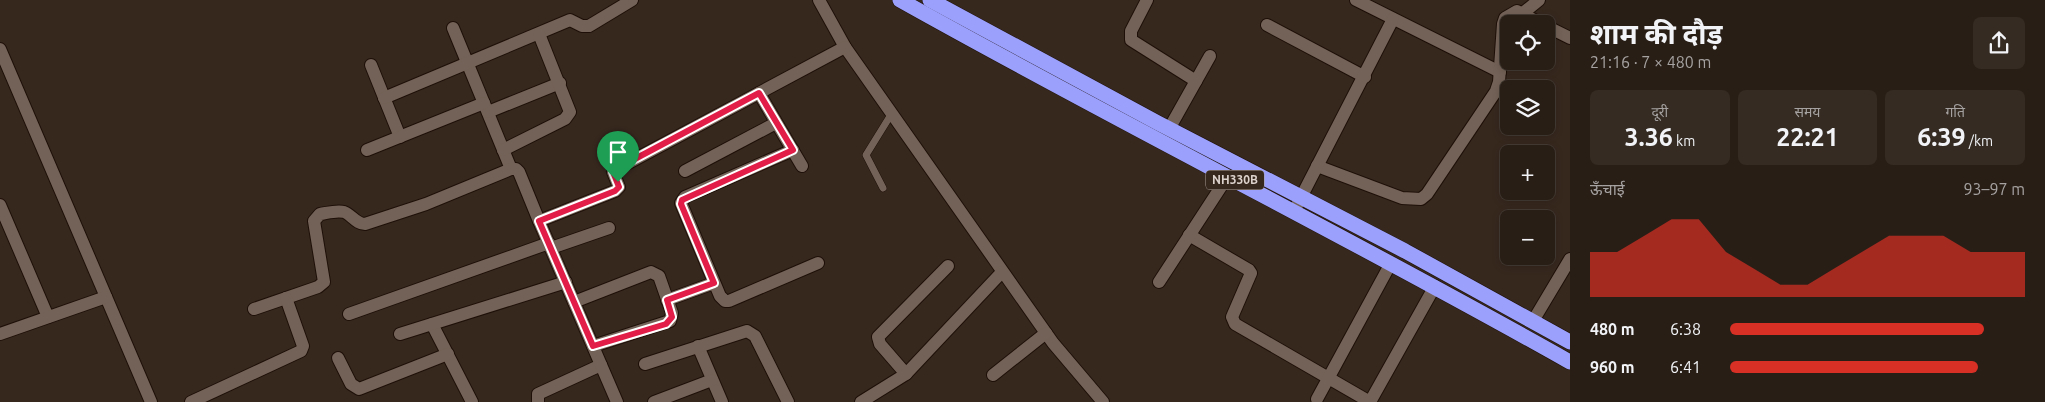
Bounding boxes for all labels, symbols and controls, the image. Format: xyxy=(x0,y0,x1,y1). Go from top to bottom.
map controls xyxy=(1500,15,1555,265)
button: locate xyxy=(1500,15,1555,70)
button: share xyxy=(1973,17,2025,69)
text: शाम की दौड़ xyxy=(1590,18,1722,49)
text: 21:16 · 7 × 480 m xyxy=(1590,53,1711,71)
button: layers xyxy=(1500,80,1555,135)
text: दूरी xyxy=(1651,104,1668,120)
text: समय xyxy=(1795,104,1820,120)
text: गति xyxy=(1945,104,1965,120)
text: 3.36 xyxy=(1624,123,1673,151)
text: 22:21 xyxy=(1776,123,1839,151)
text: 6:39 xyxy=(1917,123,1966,151)
pin xyxy=(597,131,639,182)
text: km xyxy=(1673,133,1695,149)
text: /km xyxy=(1966,133,1993,149)
icon: arrive xyxy=(604,138,632,166)
button: + xyxy=(1500,145,1555,200)
road number: NH330B xyxy=(1206,170,1264,190)
text: ऊँचाई xyxy=(1590,180,1625,198)
text: 93–97 m xyxy=(1963,180,2025,198)
button: − xyxy=(1500,210,1555,265)
text: 480 m xyxy=(1590,320,1635,338)
text: 6:38 xyxy=(1670,320,1701,338)
text: 960 m xyxy=(1590,358,1635,376)
text: 6:41 xyxy=(1670,358,1701,376)

